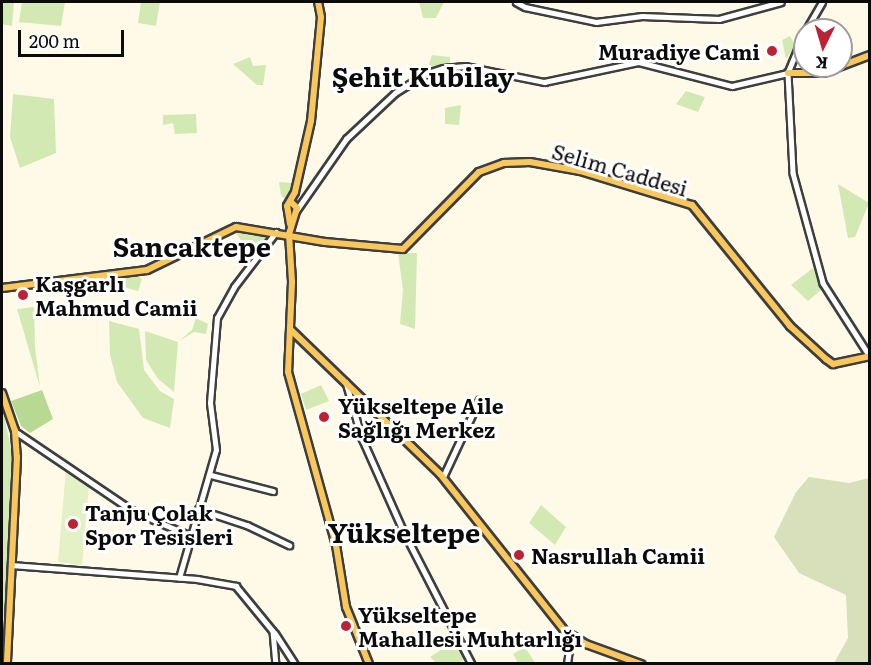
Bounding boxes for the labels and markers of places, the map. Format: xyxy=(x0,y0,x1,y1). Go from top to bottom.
place label: Muradiye Cami xyxy=(598,38,760,64)
marker: Muradiye Cami xyxy=(765,44,779,58)
place label: Kaşgarlı Mahmud Camii xyxy=(35,270,198,320)
marker: Kaşgarlı Mahmud Camii xyxy=(16,288,30,302)
place label: Yükseltepe Aile Sağlığı Merkez xyxy=(338,392,504,442)
marker: Yükseltepe Aile Sağlığı Merkez xyxy=(315,408,333,426)
place label: Tanju Çolak Spor Tesisleri xyxy=(85,499,233,549)
marker: Tanju Çolak Spor Tesisleri xyxy=(66,517,80,531)
place label: Nasrullah Camii xyxy=(531,542,705,568)
marker: Nasrullah Camii xyxy=(512,548,526,562)
place label: Yükseltepe Mahallesi Muhtarlığı xyxy=(358,601,582,651)
marker: Yükseltepe Mahallesi Muhtarlığı xyxy=(339,619,353,633)

